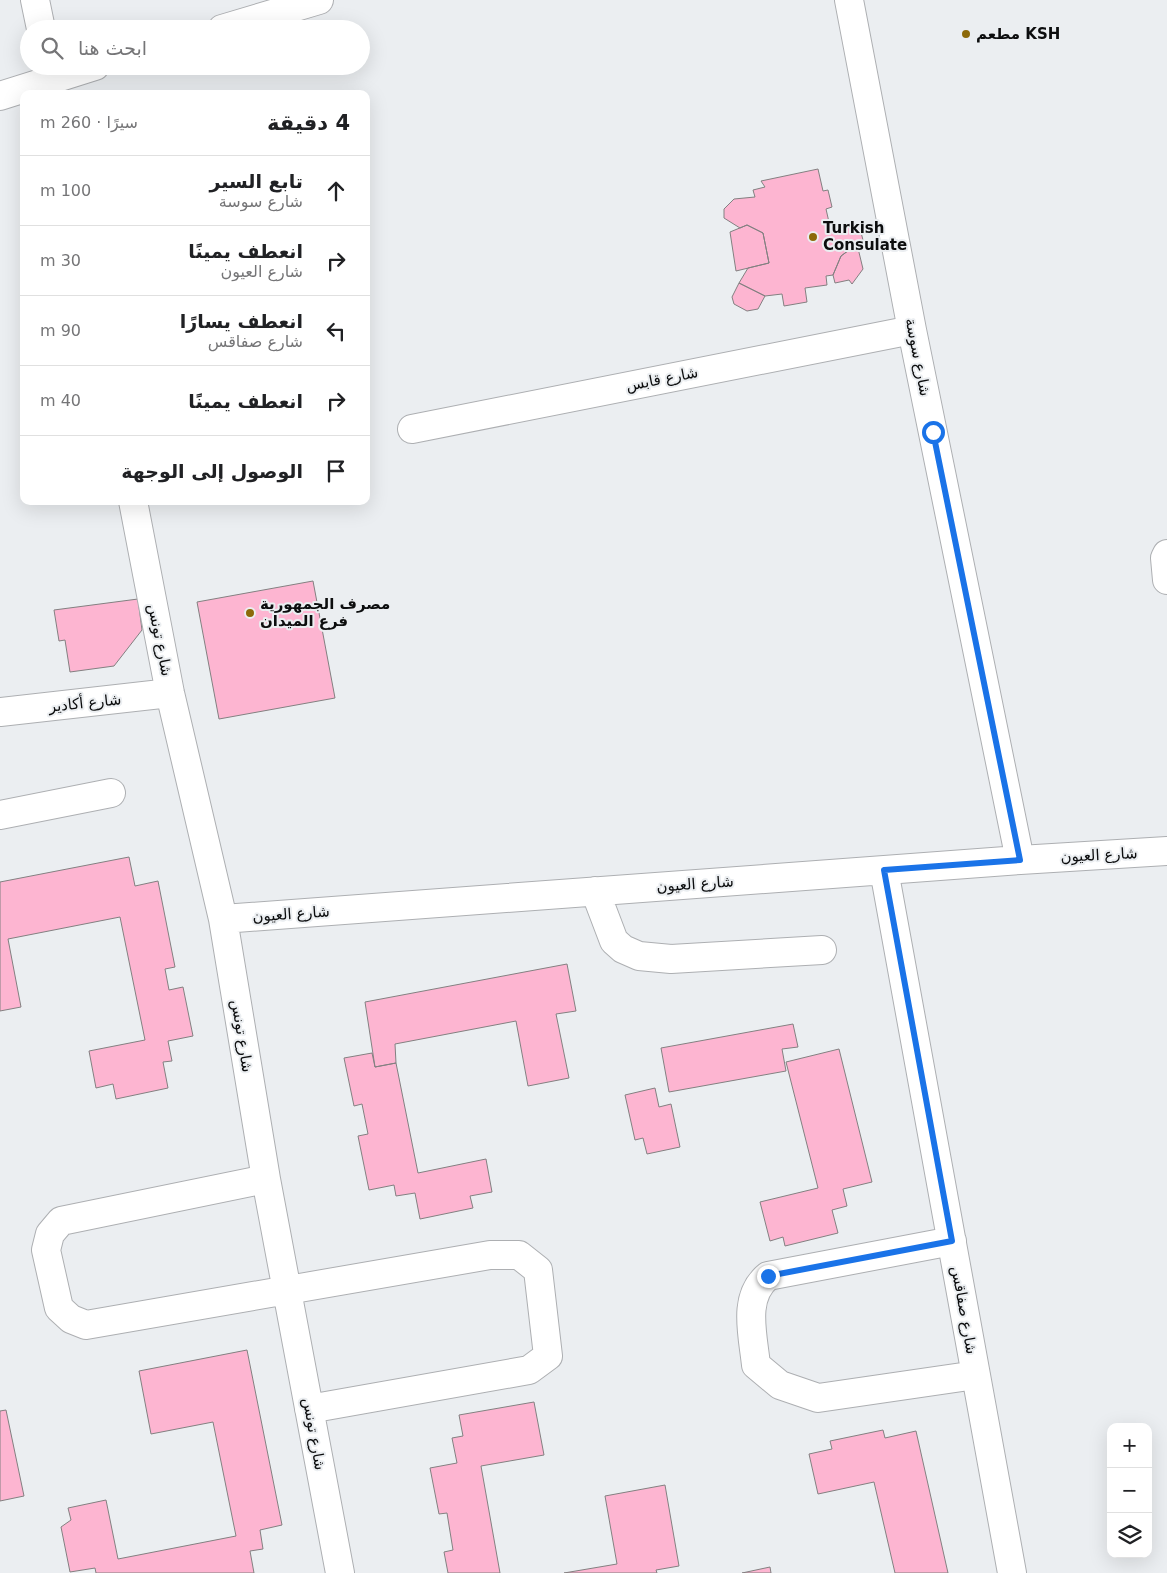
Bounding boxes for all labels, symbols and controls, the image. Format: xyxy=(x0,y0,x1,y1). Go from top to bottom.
search box xyxy=(20,20,370,75)
place label: مطعم KSH xyxy=(976,25,1060,43)
marker: مطعم KSH xyxy=(960,28,972,40)
icon: search xyxy=(38,34,66,62)
text: ابحث هنا xyxy=(78,37,147,59)
text: 4 دقيقة xyxy=(267,111,350,135)
text: سيرًا · 260 m xyxy=(40,113,138,132)
text: تابع السير xyxy=(209,170,303,192)
icon: ahead xyxy=(322,177,350,205)
text: 100 m xyxy=(40,181,91,200)
text: شارع سوسة xyxy=(219,192,303,211)
place label: Turkish Consulate xyxy=(823,219,907,254)
marker: Turkish Consulate xyxy=(807,231,819,243)
text: انعطف يمينًا xyxy=(188,240,303,262)
icon: right xyxy=(322,247,350,275)
text: 30 m xyxy=(40,251,81,270)
text: شارع العيون xyxy=(220,262,303,281)
text: انعطف يسارًا xyxy=(180,310,303,332)
street label: شارع سوسة xyxy=(902,316,934,398)
icon: left xyxy=(322,317,350,345)
text: 90 m xyxy=(40,321,81,340)
text: شارع صفاقس xyxy=(208,332,303,351)
street label: شارع قابس xyxy=(624,363,700,395)
icon: right xyxy=(322,387,350,415)
text: انعطف يمينًا xyxy=(188,390,303,412)
text: 40 m xyxy=(40,391,81,410)
route start xyxy=(922,421,945,444)
icon: arrive xyxy=(322,457,350,485)
text: الوصول إلى الوجهة xyxy=(121,460,303,482)
place label: مصرف الجمهورية فرع الميدان xyxy=(260,595,390,630)
street label: شارع تونس xyxy=(144,602,176,678)
marker: مصرف الجمهورية فرع الميدان xyxy=(244,607,256,619)
street label: شارع أكادير xyxy=(47,689,122,716)
street label: شارع العيون xyxy=(1060,844,1138,866)
street label: شارع العيون xyxy=(656,872,734,896)
street label: شارع العيون xyxy=(252,902,330,926)
street label: شارع تونس xyxy=(227,998,257,1074)
street label: شارع صفاقس xyxy=(947,1264,981,1356)
route end xyxy=(757,1265,780,1288)
street label: شارع تونس xyxy=(299,1396,329,1472)
map controls xyxy=(1107,1423,1152,1558)
button: + xyxy=(1107,1423,1152,1468)
button: − xyxy=(1107,1468,1152,1513)
button: layers xyxy=(1107,1513,1152,1558)

